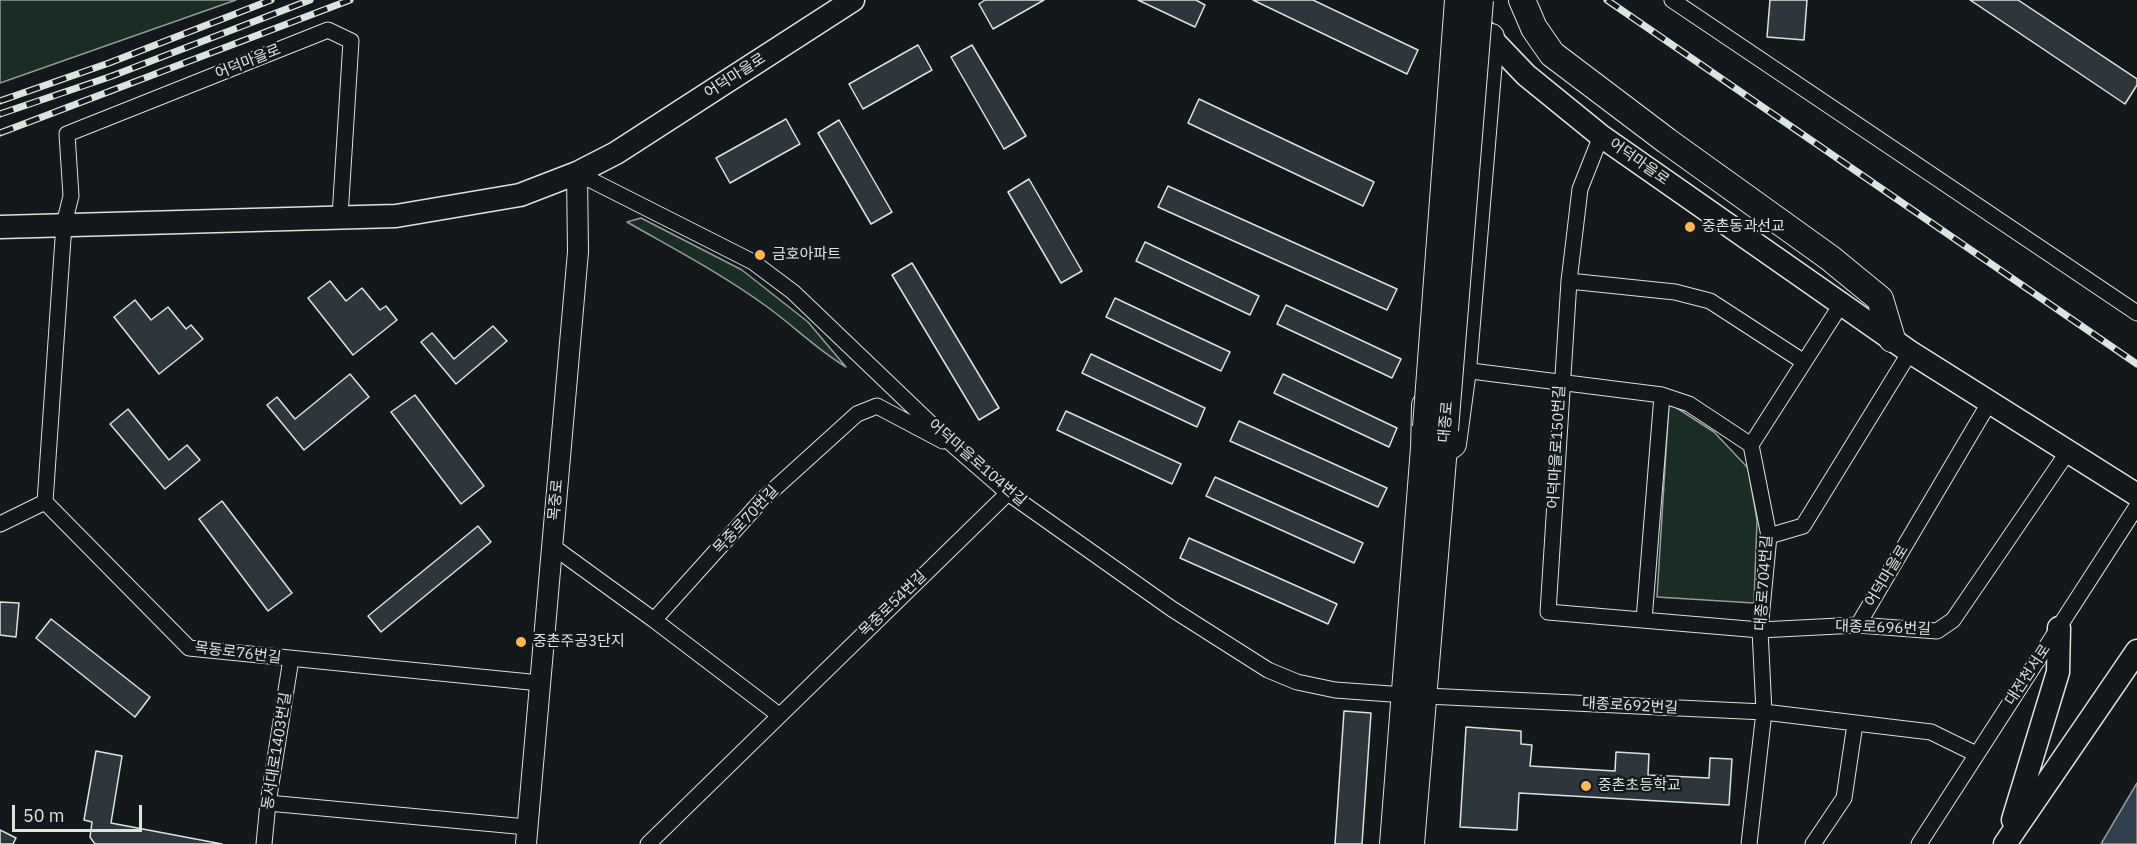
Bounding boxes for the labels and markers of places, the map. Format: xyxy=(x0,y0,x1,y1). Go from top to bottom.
place label: 중촌동과선교 xyxy=(1702,218,1785,236)
marker: 중촌동과선교 xyxy=(1683,220,1697,234)
place label: 금호아파트 xyxy=(772,246,841,264)
marker: 금호아파트 xyxy=(753,248,767,262)
place label: 중촌주공3단지 xyxy=(533,633,625,651)
marker: 중촌주공3단지 xyxy=(514,635,528,649)
place label: 중촌초등학교 xyxy=(1598,777,1681,795)
marker: 중촌초등학교 xyxy=(1579,779,1593,793)

